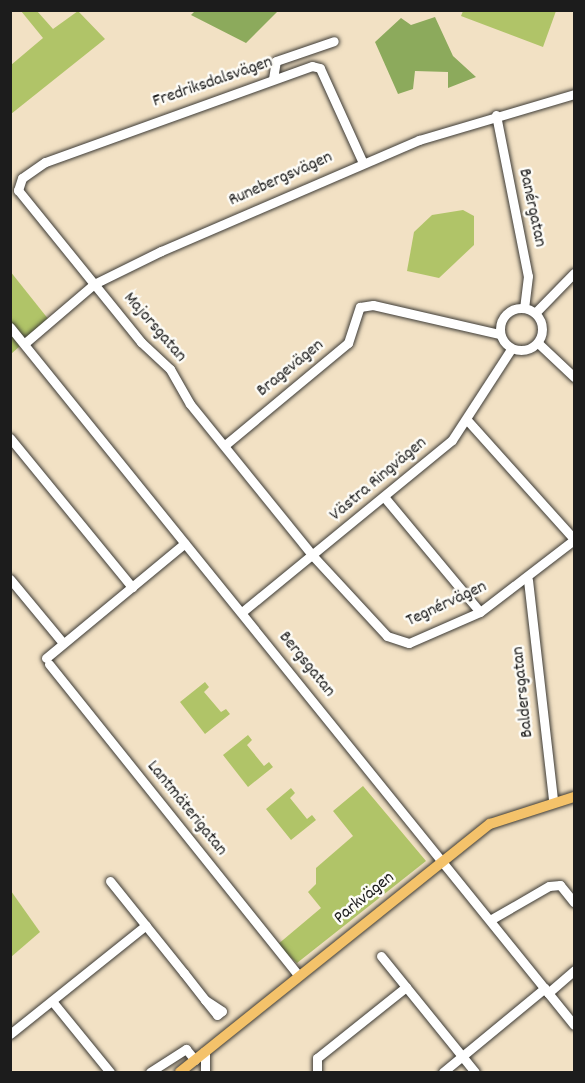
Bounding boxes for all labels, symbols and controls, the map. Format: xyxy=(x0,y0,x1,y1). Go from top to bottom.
street label: Fredriksdalsvägen xyxy=(150,52,276,114)
street label: Runebergsvägen xyxy=(226,148,336,212)
street label: Banérgatan xyxy=(512,167,550,249)
street label: Majorsgatan xyxy=(118,289,190,367)
street label: Bragevägen xyxy=(253,335,329,403)
street label: Västra Ringvägen xyxy=(326,433,432,527)
street label: Tegnérvägen xyxy=(403,577,491,633)
street label: Bergsgatan xyxy=(273,628,339,702)
street label: Baldersgatan xyxy=(508,645,540,739)
street label: Lantmäterigatan xyxy=(141,757,231,861)
street label: Parkvägen xyxy=(331,868,399,930)

